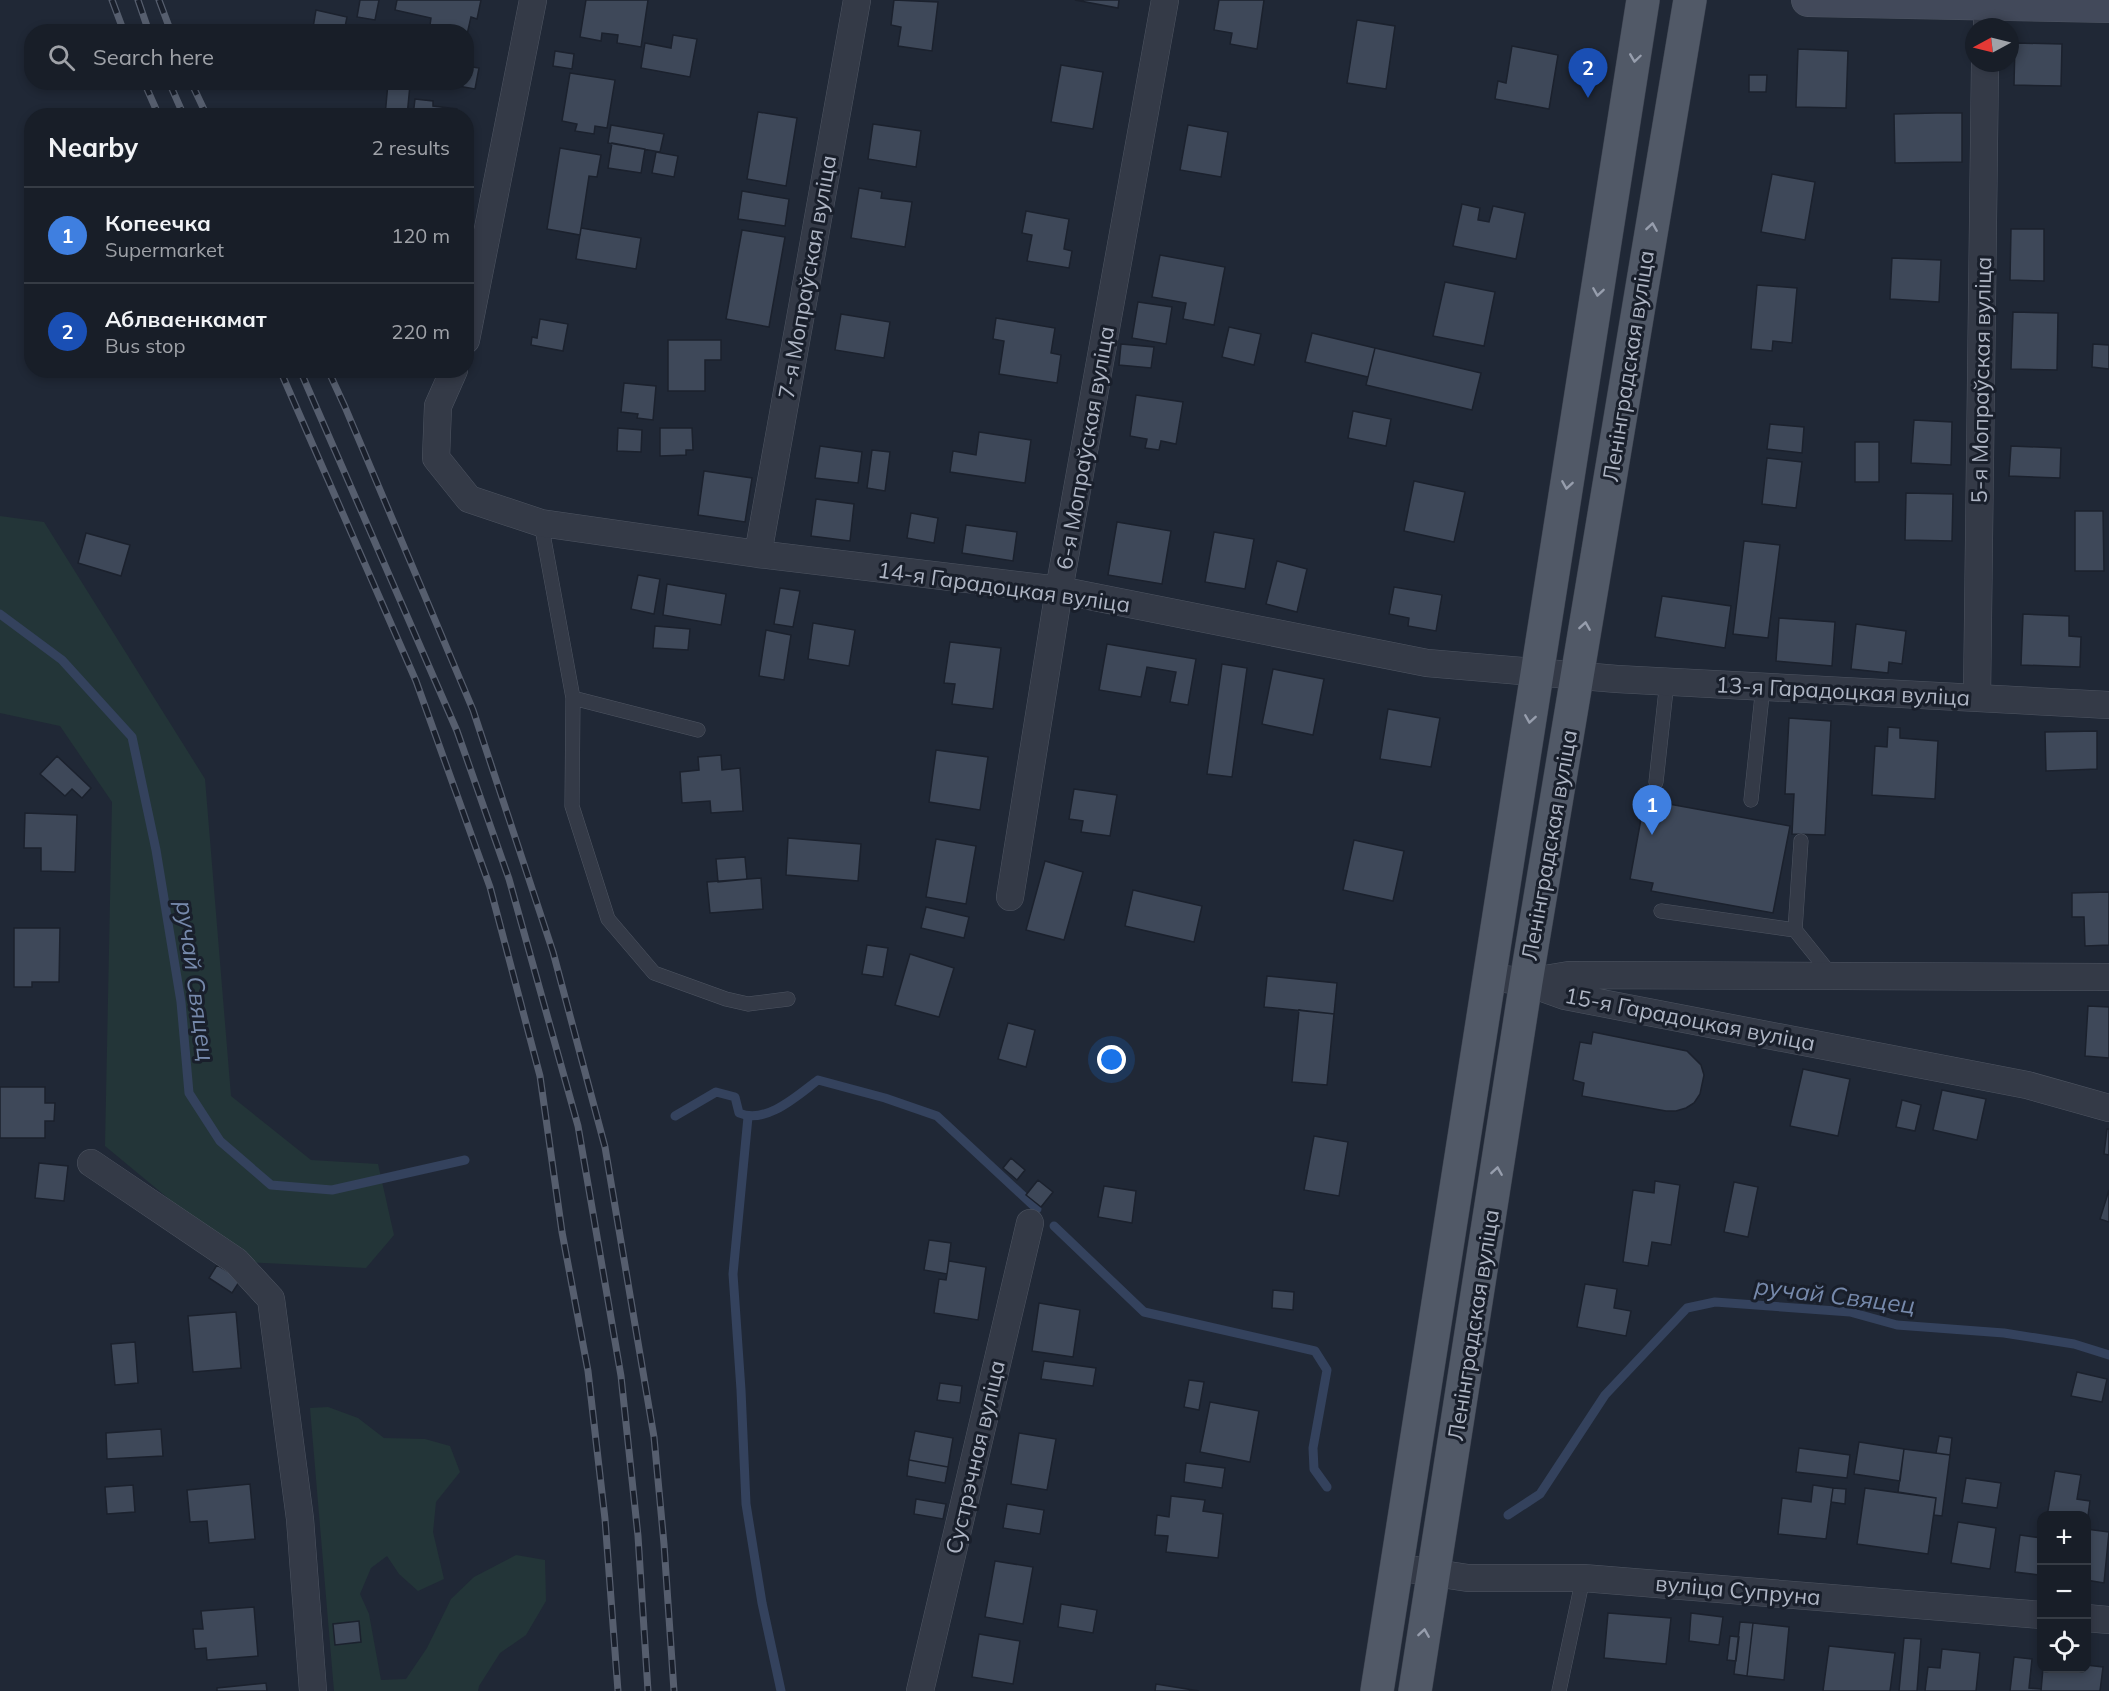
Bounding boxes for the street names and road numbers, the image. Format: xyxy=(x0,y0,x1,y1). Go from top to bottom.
street label: 7-я Мопраўская вуліца xyxy=(772,153,842,401)
street label: Ленінградская вуліца xyxy=(1596,248,1660,484)
street label: 5-я Мопраўская вуліца xyxy=(1965,256,1997,504)
street label: 6-я Мопраўская вуліца xyxy=(1050,324,1120,572)
street label: 14-я Гарадоцкая вуліца xyxy=(876,555,1132,619)
street label: 13-я Гарадоцкая вуліца xyxy=(1715,670,1971,712)
street label: Ленінградская вуліца xyxy=(1515,728,1583,962)
street label: 15-я Гарадоцкая вуліца xyxy=(1562,981,1818,1057)
street label: Ленінградская вуліца xyxy=(1441,1207,1505,1443)
street label: Сустрэчная вуліца xyxy=(939,1357,1011,1557)
street label: вуліца Супруна xyxy=(1654,1569,1822,1611)

